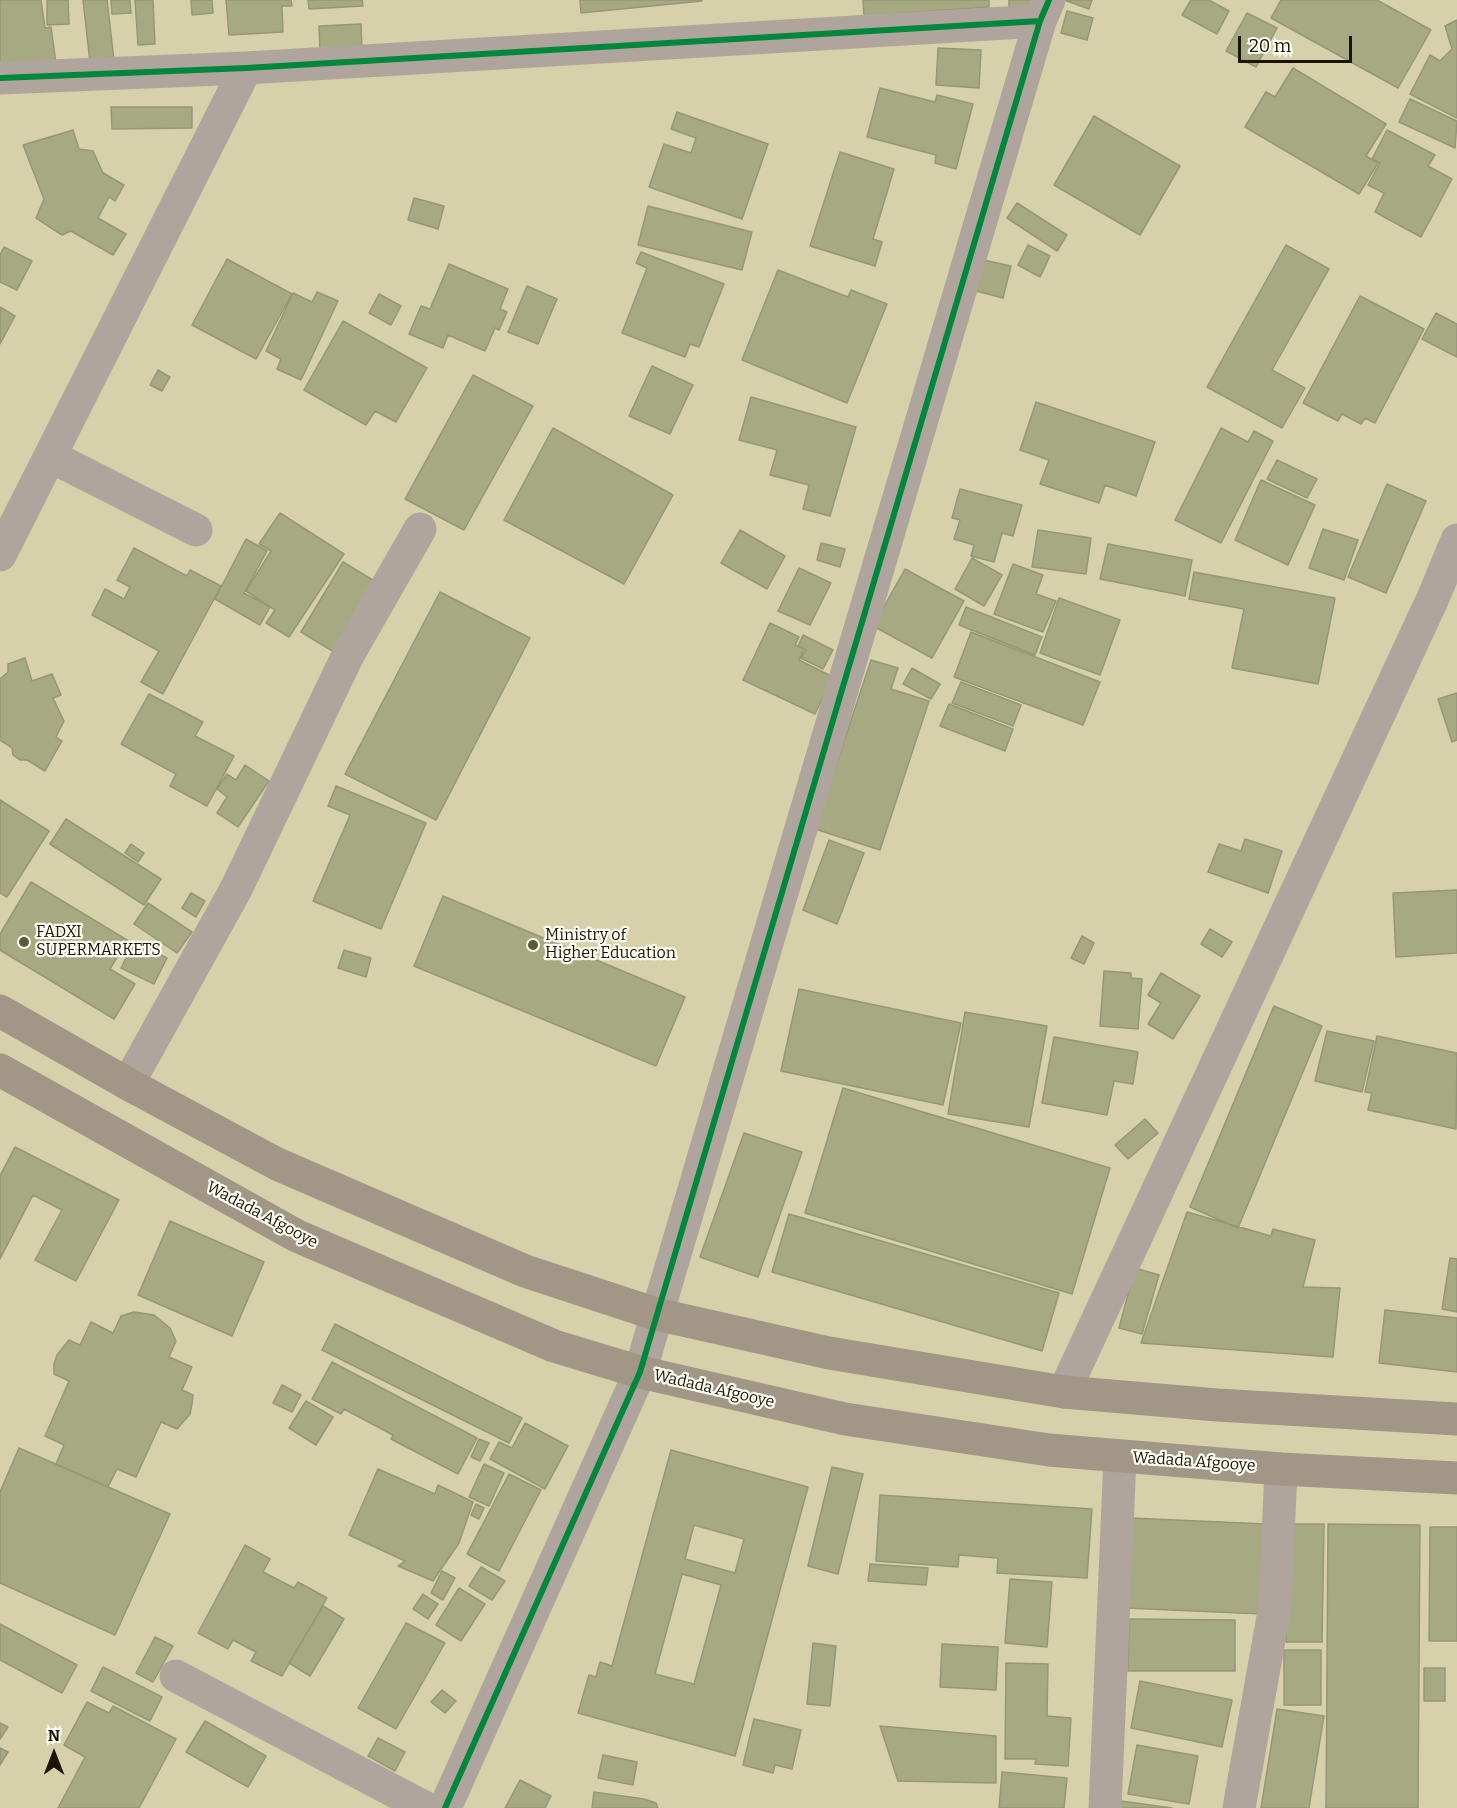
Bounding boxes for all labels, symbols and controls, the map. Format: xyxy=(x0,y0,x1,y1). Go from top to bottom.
scale bar xyxy=(1241,24,1355,62)
text: 20 m xyxy=(1249,35,1291,57)
place label: FADXI SUPERMARKETS xyxy=(36,923,161,961)
place label: Ministry of Higher Education xyxy=(545,926,676,964)
marker: FADXI SUPERMARKETS xyxy=(17,935,31,949)
marker: Ministry of Higher Education xyxy=(526,938,540,952)
street label: Wadada Afgooye xyxy=(203,1178,321,1252)
street label: Wadada Afgooye xyxy=(652,1366,776,1412)
street label: Wadada Afgooye xyxy=(1132,1448,1256,1476)
north arrow xyxy=(24,1724,84,1784)
text: N xyxy=(48,1726,60,1745)

